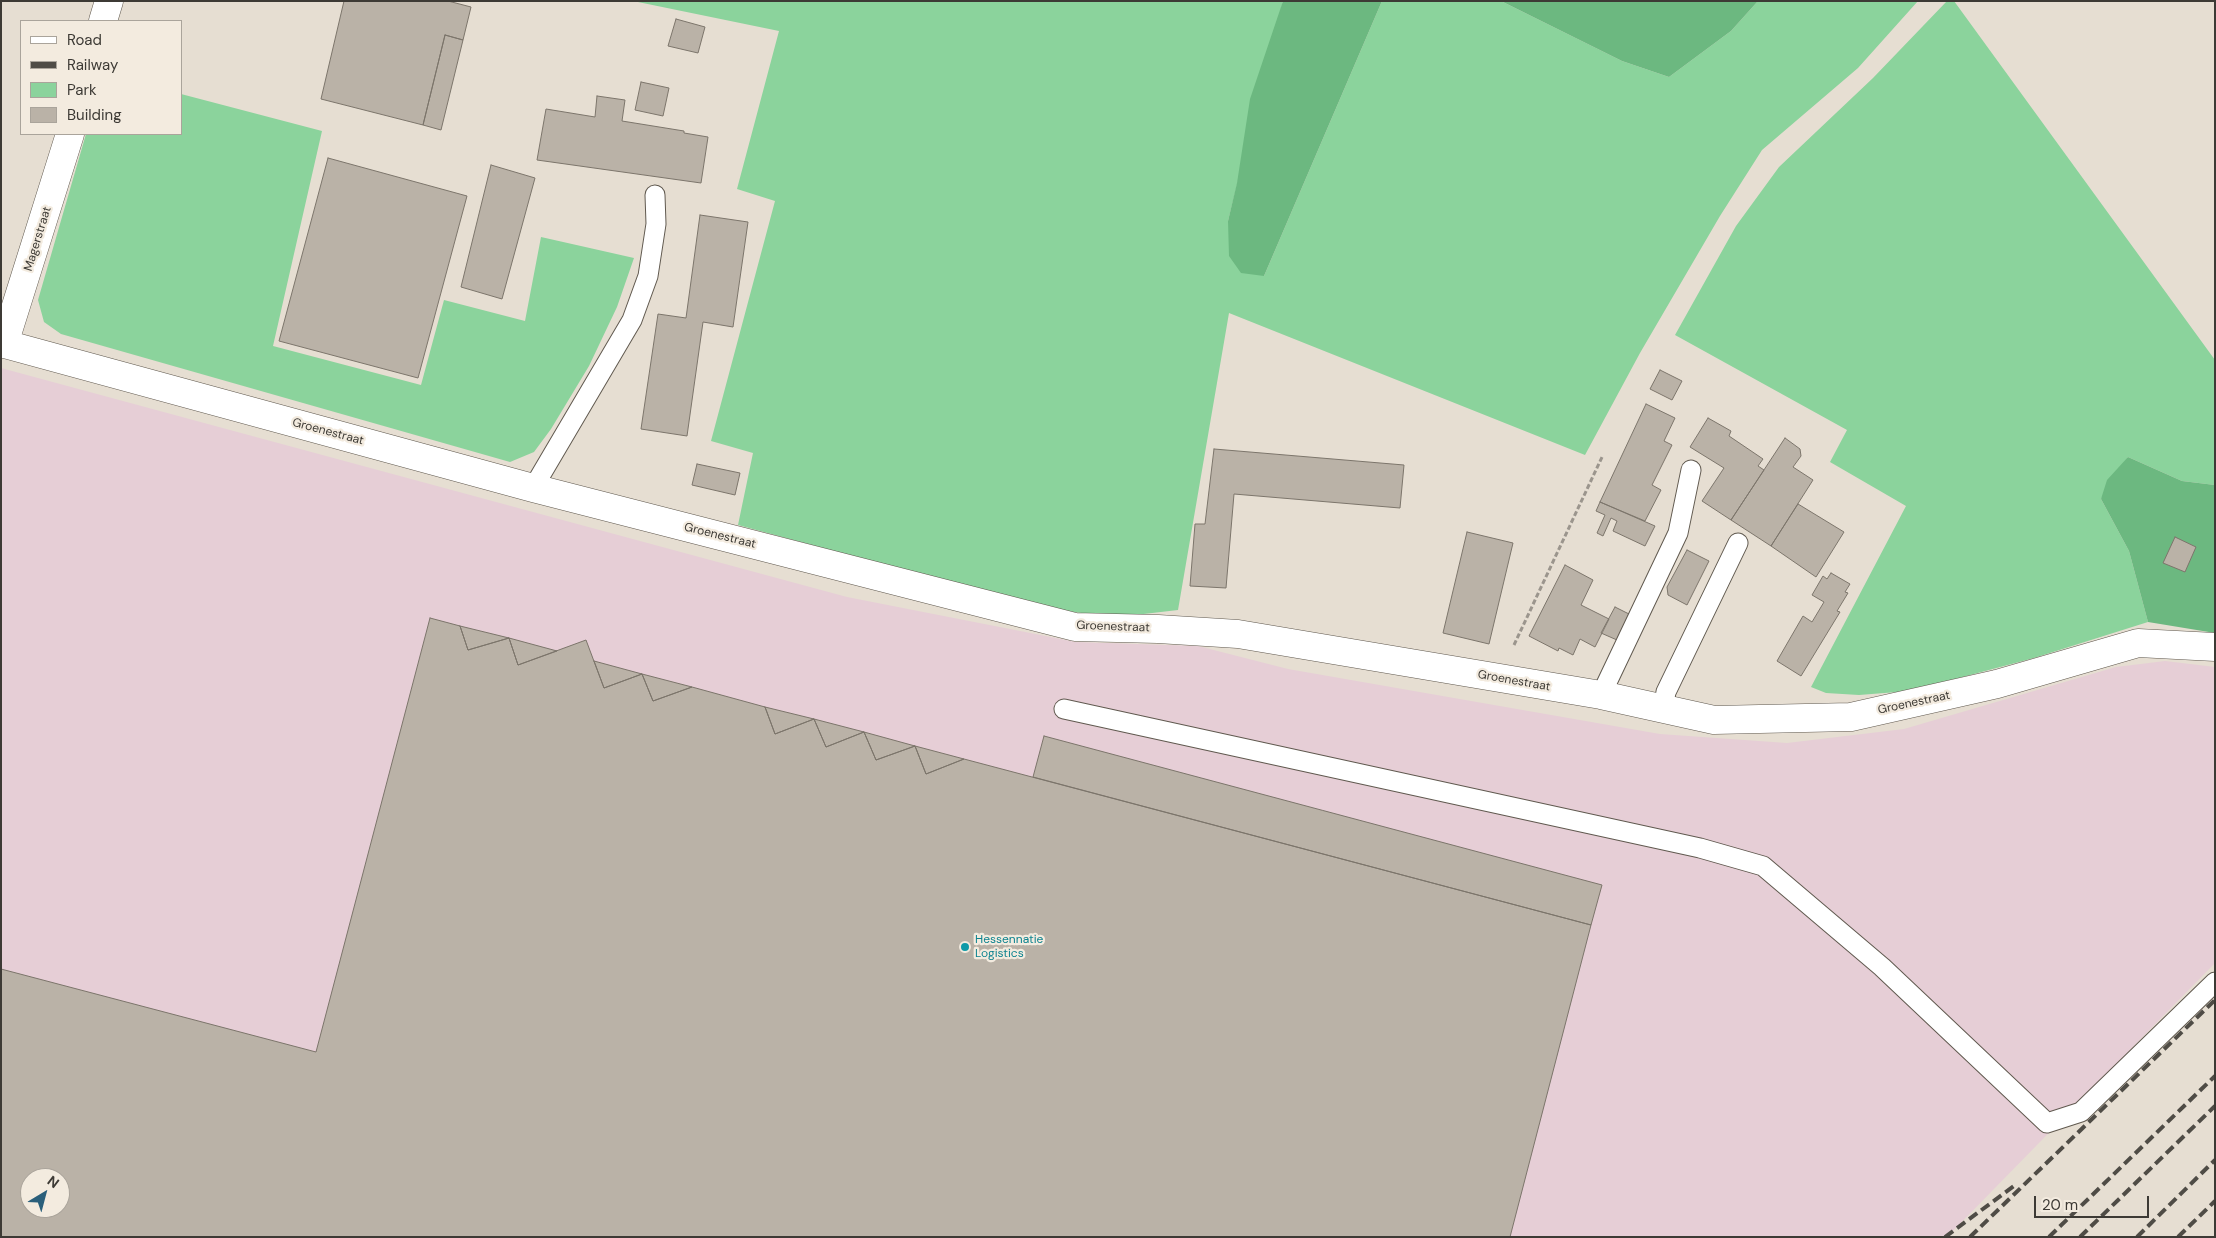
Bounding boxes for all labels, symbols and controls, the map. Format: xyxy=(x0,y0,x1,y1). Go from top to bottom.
legend xyxy=(20,20,182,135)
text: Road xyxy=(67,30,102,50)
text: Railway xyxy=(67,55,118,75)
text: Park xyxy=(67,80,97,100)
text: Building xyxy=(67,105,122,125)
street label: Magerstraat xyxy=(21,205,55,273)
street label: Groenestraat xyxy=(291,416,365,448)
street label: Groenestraat xyxy=(683,520,757,552)
street label: Groenestraat xyxy=(1076,619,1150,635)
street label: Groenestraat xyxy=(1477,668,1551,694)
street label: Groenestraat xyxy=(1877,688,1951,718)
place label: Hessennatie Logistics xyxy=(975,933,1043,961)
marker: Hessennatie Logistics xyxy=(959,941,971,953)
north arrow xyxy=(20,1168,70,1218)
text: N xyxy=(44,1172,63,1192)
scale bar xyxy=(2036,1186,2151,1218)
text: 20 m xyxy=(2042,1195,2078,1215)

